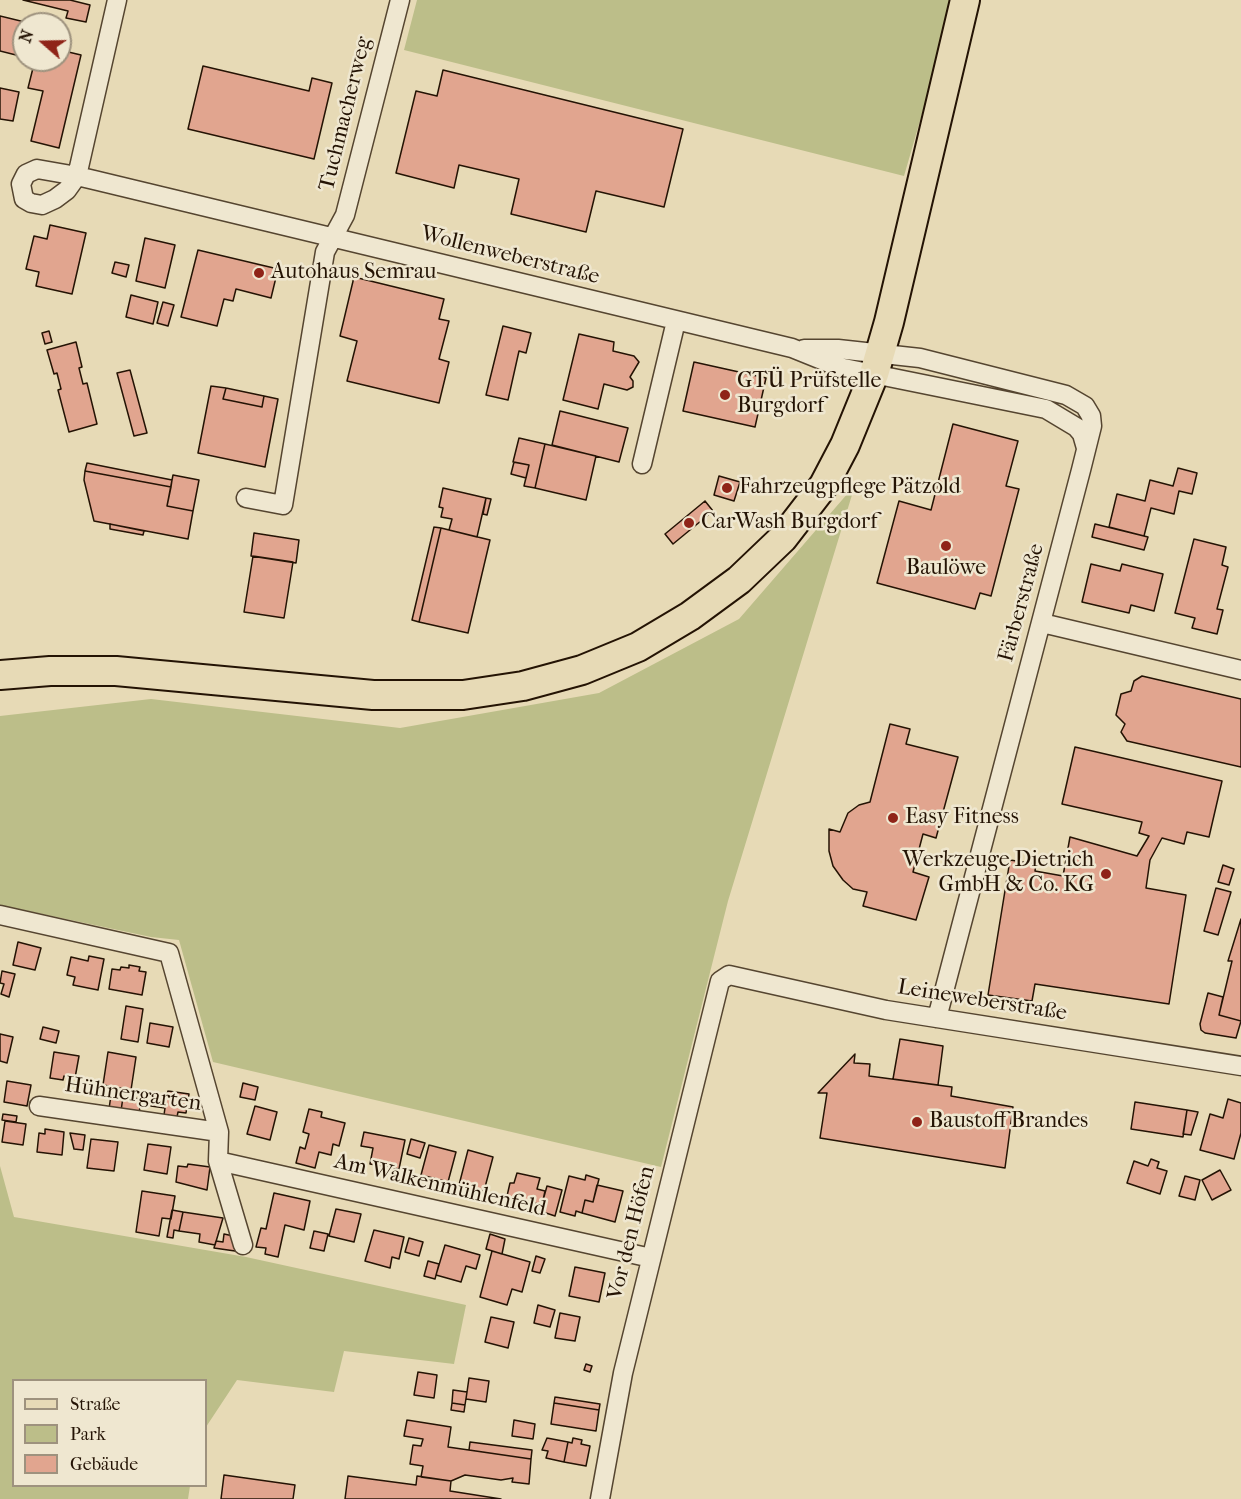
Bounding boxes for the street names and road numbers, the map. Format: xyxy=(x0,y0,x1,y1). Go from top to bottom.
street label: Tuchmacherweg xyxy=(314,34,378,194)
street label: Wollenweberstraße xyxy=(418,221,602,291)
street label: Färberstraße xyxy=(994,541,1050,665)
street label: Leineweberstraße xyxy=(895,975,1069,1027)
street label: Hühnergarten xyxy=(63,1072,203,1118)
street label: Am Walkenmühlenfeld xyxy=(332,1149,548,1223)
street label: Vor den Höfen xyxy=(603,1163,661,1303)

